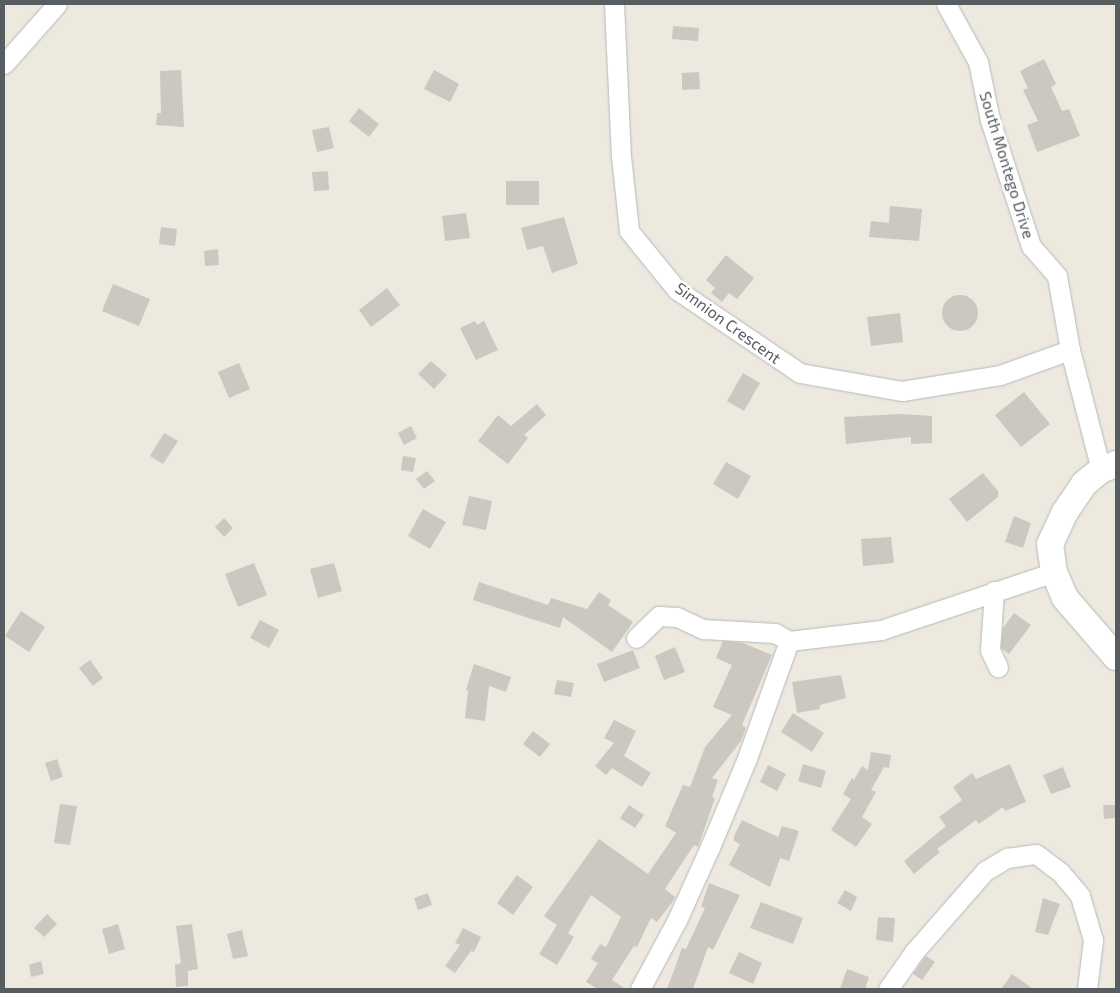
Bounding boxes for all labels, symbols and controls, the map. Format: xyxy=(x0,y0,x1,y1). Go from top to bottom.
street label: South Montego Drive xyxy=(975,89,1039,241)
street label: Simnion Crescent xyxy=(671,278,785,368)

